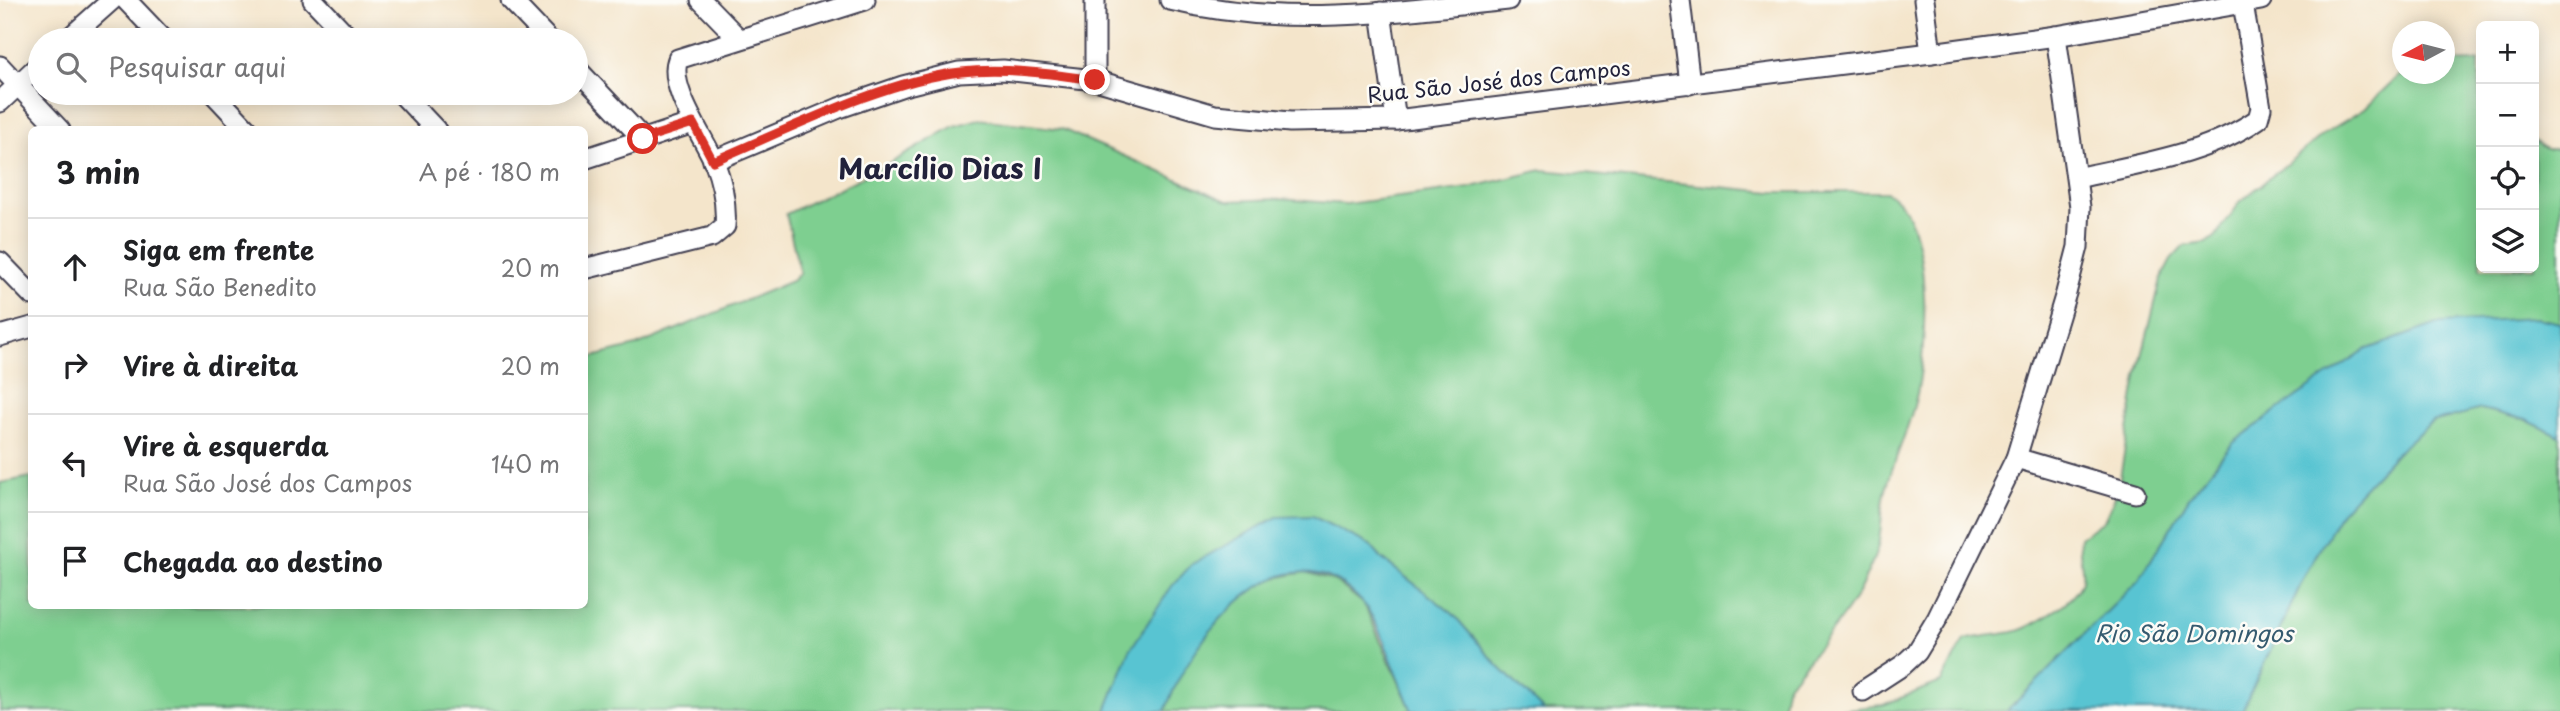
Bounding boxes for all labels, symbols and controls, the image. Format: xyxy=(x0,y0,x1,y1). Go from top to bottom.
north arrow xyxy=(2392,21,2455,84)
map controls xyxy=(2476,21,2539,273)
button: + xyxy=(2476,21,2539,84)
search box xyxy=(28,28,588,105)
text: Pesquisar aqui xyxy=(108,47,286,86)
icon: search xyxy=(52,48,90,86)
street label: Rua São José dos Campos xyxy=(1366,50,1632,110)
route end xyxy=(1079,64,1110,95)
button: − xyxy=(2476,84,2539,147)
route start xyxy=(627,123,658,154)
district label: Marcílio Dias I xyxy=(838,146,1042,189)
button: locate xyxy=(2476,147,2539,210)
text: 3 min xyxy=(56,149,141,194)
text: A pé · 180 m xyxy=(419,154,560,189)
button: layers xyxy=(2476,210,2539,273)
text: Siga em frente xyxy=(123,230,314,269)
icon: ahead xyxy=(56,248,94,286)
text: 20 m xyxy=(501,250,560,285)
text: Rua São Benedito xyxy=(123,269,317,304)
icon: right xyxy=(56,346,94,384)
text: Vire à direita xyxy=(123,346,298,385)
text: 20 m xyxy=(501,348,560,383)
text: Vire à esquerda xyxy=(123,426,329,465)
icon: left xyxy=(56,444,94,482)
text: 140 m xyxy=(491,446,560,481)
text: Rua São José dos Campos xyxy=(123,465,412,500)
icon: arrive xyxy=(56,542,94,580)
text: Chegada ao destino xyxy=(123,542,382,581)
water label: Rio São Domingos xyxy=(2095,615,2295,650)

